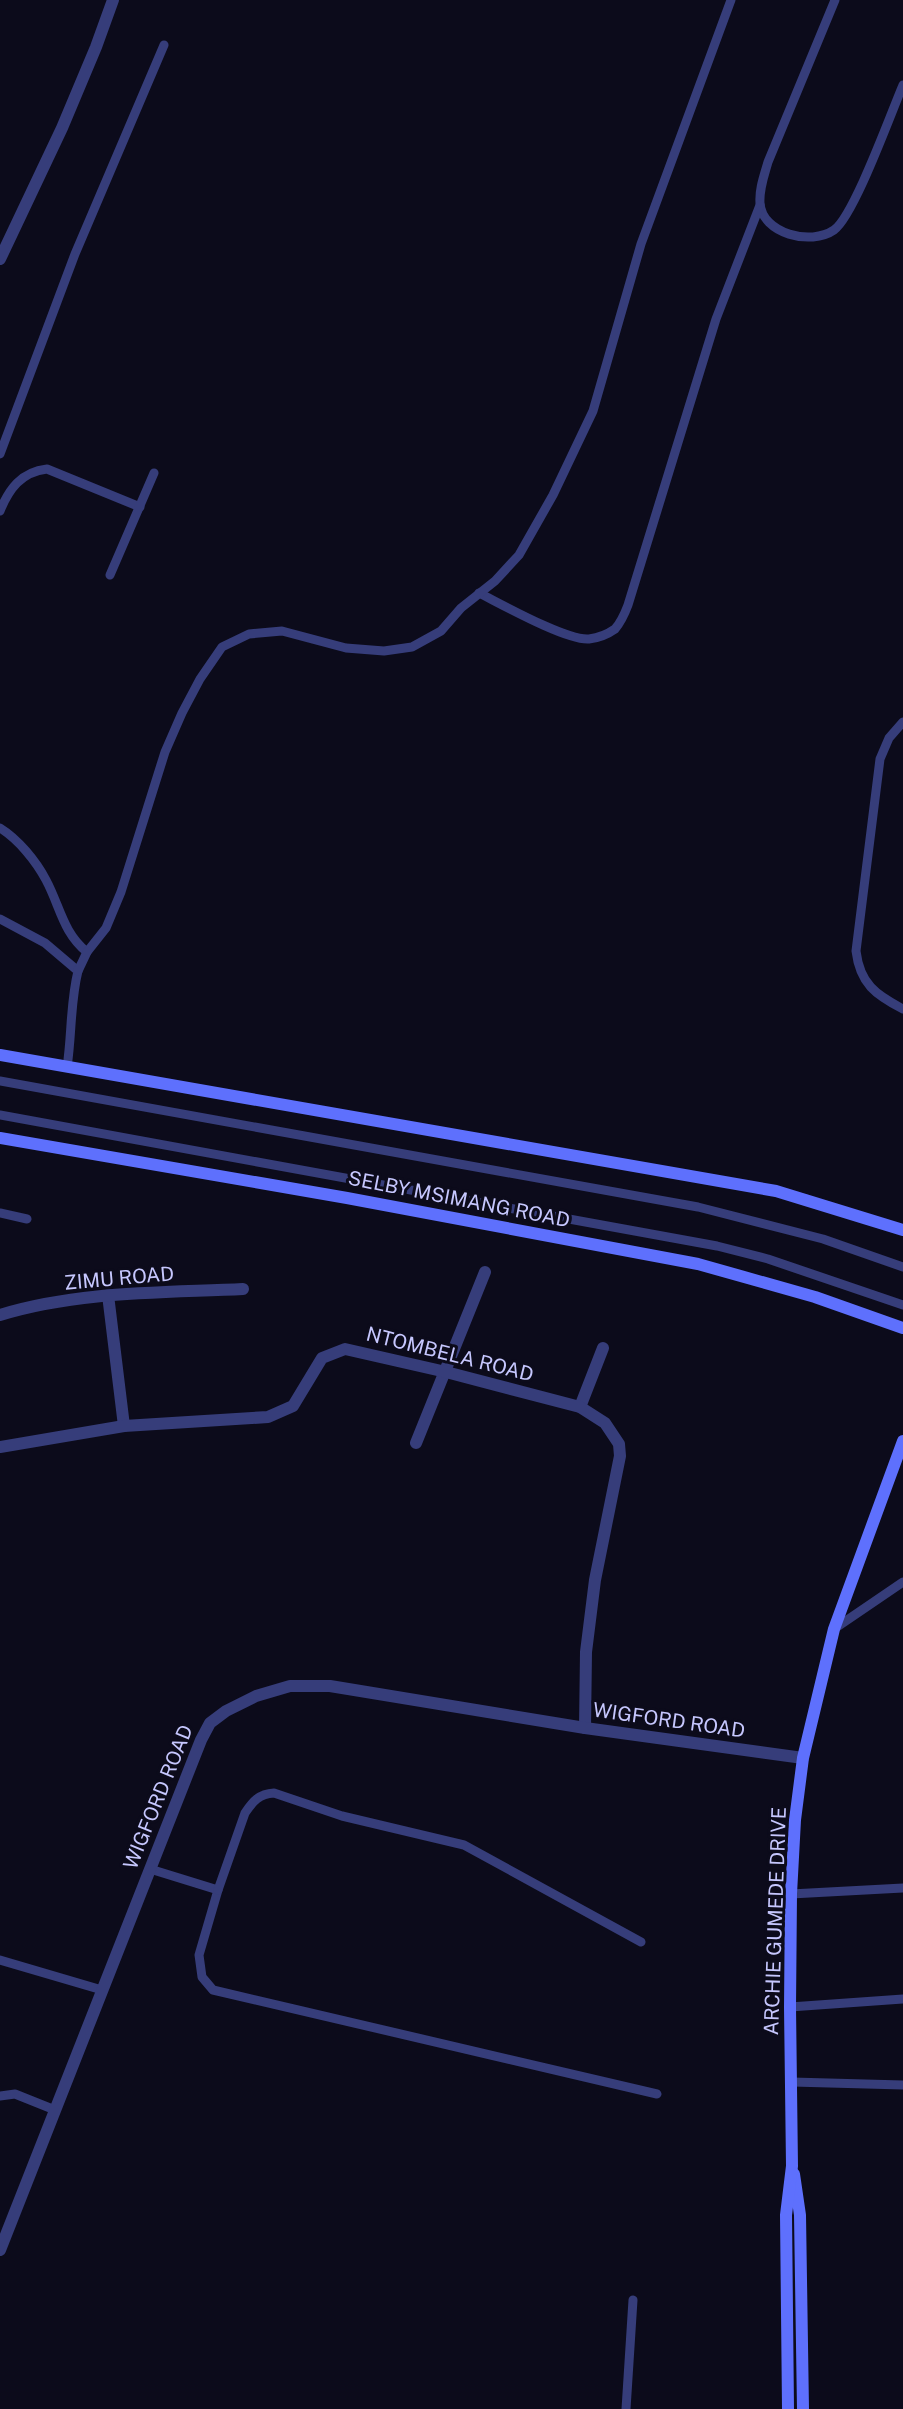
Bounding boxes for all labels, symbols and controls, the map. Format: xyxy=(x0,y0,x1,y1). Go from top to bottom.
street label: SELBY MSIMANG ROAD xyxy=(346,1166,572,1232)
street label: ZIMU ROAD xyxy=(63,1261,175,1295)
street label: NTOMBELA ROAD xyxy=(364,1322,536,1386)
street label: WIGFORD ROAD xyxy=(591,1697,747,1743)
street label: WIGFORD ROAD xyxy=(118,1721,198,1873)
street label: ARCHIE GUMEDE DRIVE xyxy=(759,1806,791,2036)

